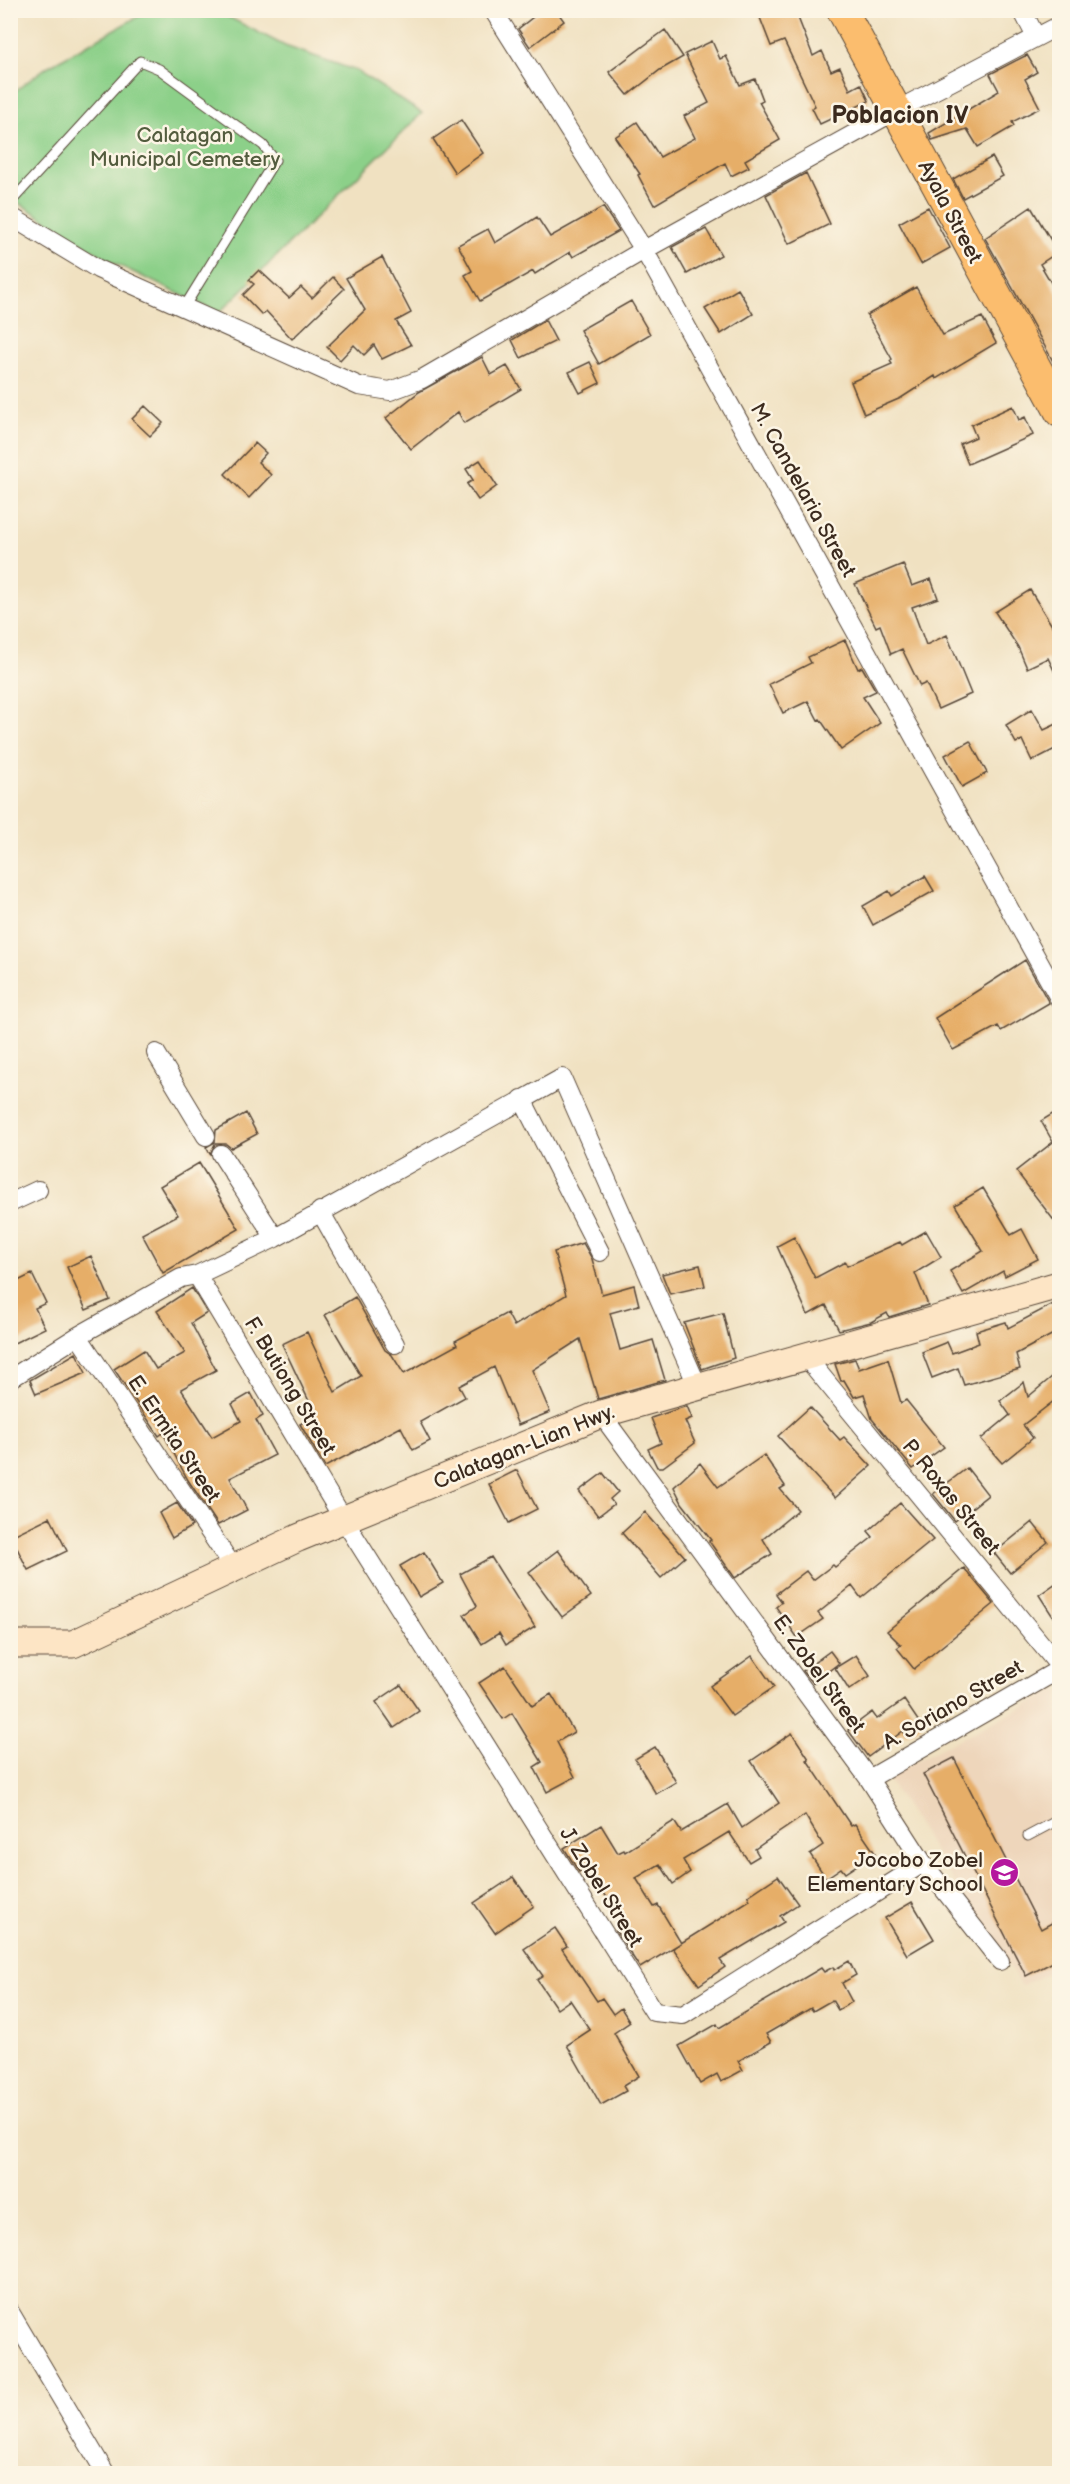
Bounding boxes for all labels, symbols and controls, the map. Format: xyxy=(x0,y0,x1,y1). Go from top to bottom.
district label: Poblacion IV xyxy=(831,101,969,130)
park label: Calatagan Municipal Cemetery xyxy=(90,123,281,172)
street label: Ayala Street xyxy=(913,156,988,268)
street label: M. Candelaria Street xyxy=(745,399,861,582)
street label: F. Butiong Street xyxy=(239,1312,341,1460)
street label: E. Ermita Street xyxy=(122,1371,226,1508)
street label: Calatagan-Lian Hwy. xyxy=(430,1399,618,1495)
street label: P. Roxas Street xyxy=(897,1434,1005,1560)
street label: E. Zobel Street xyxy=(768,1610,871,1739)
street label: A. Soriano Street xyxy=(878,1654,1028,1755)
street label: J. Zobel Street xyxy=(554,1822,648,1952)
place label: Jocobo Zobel Elementary School xyxy=(807,1848,983,1897)
school or university icon: Jocobo Zobel Elementary School xyxy=(988,1856,1020,1888)

